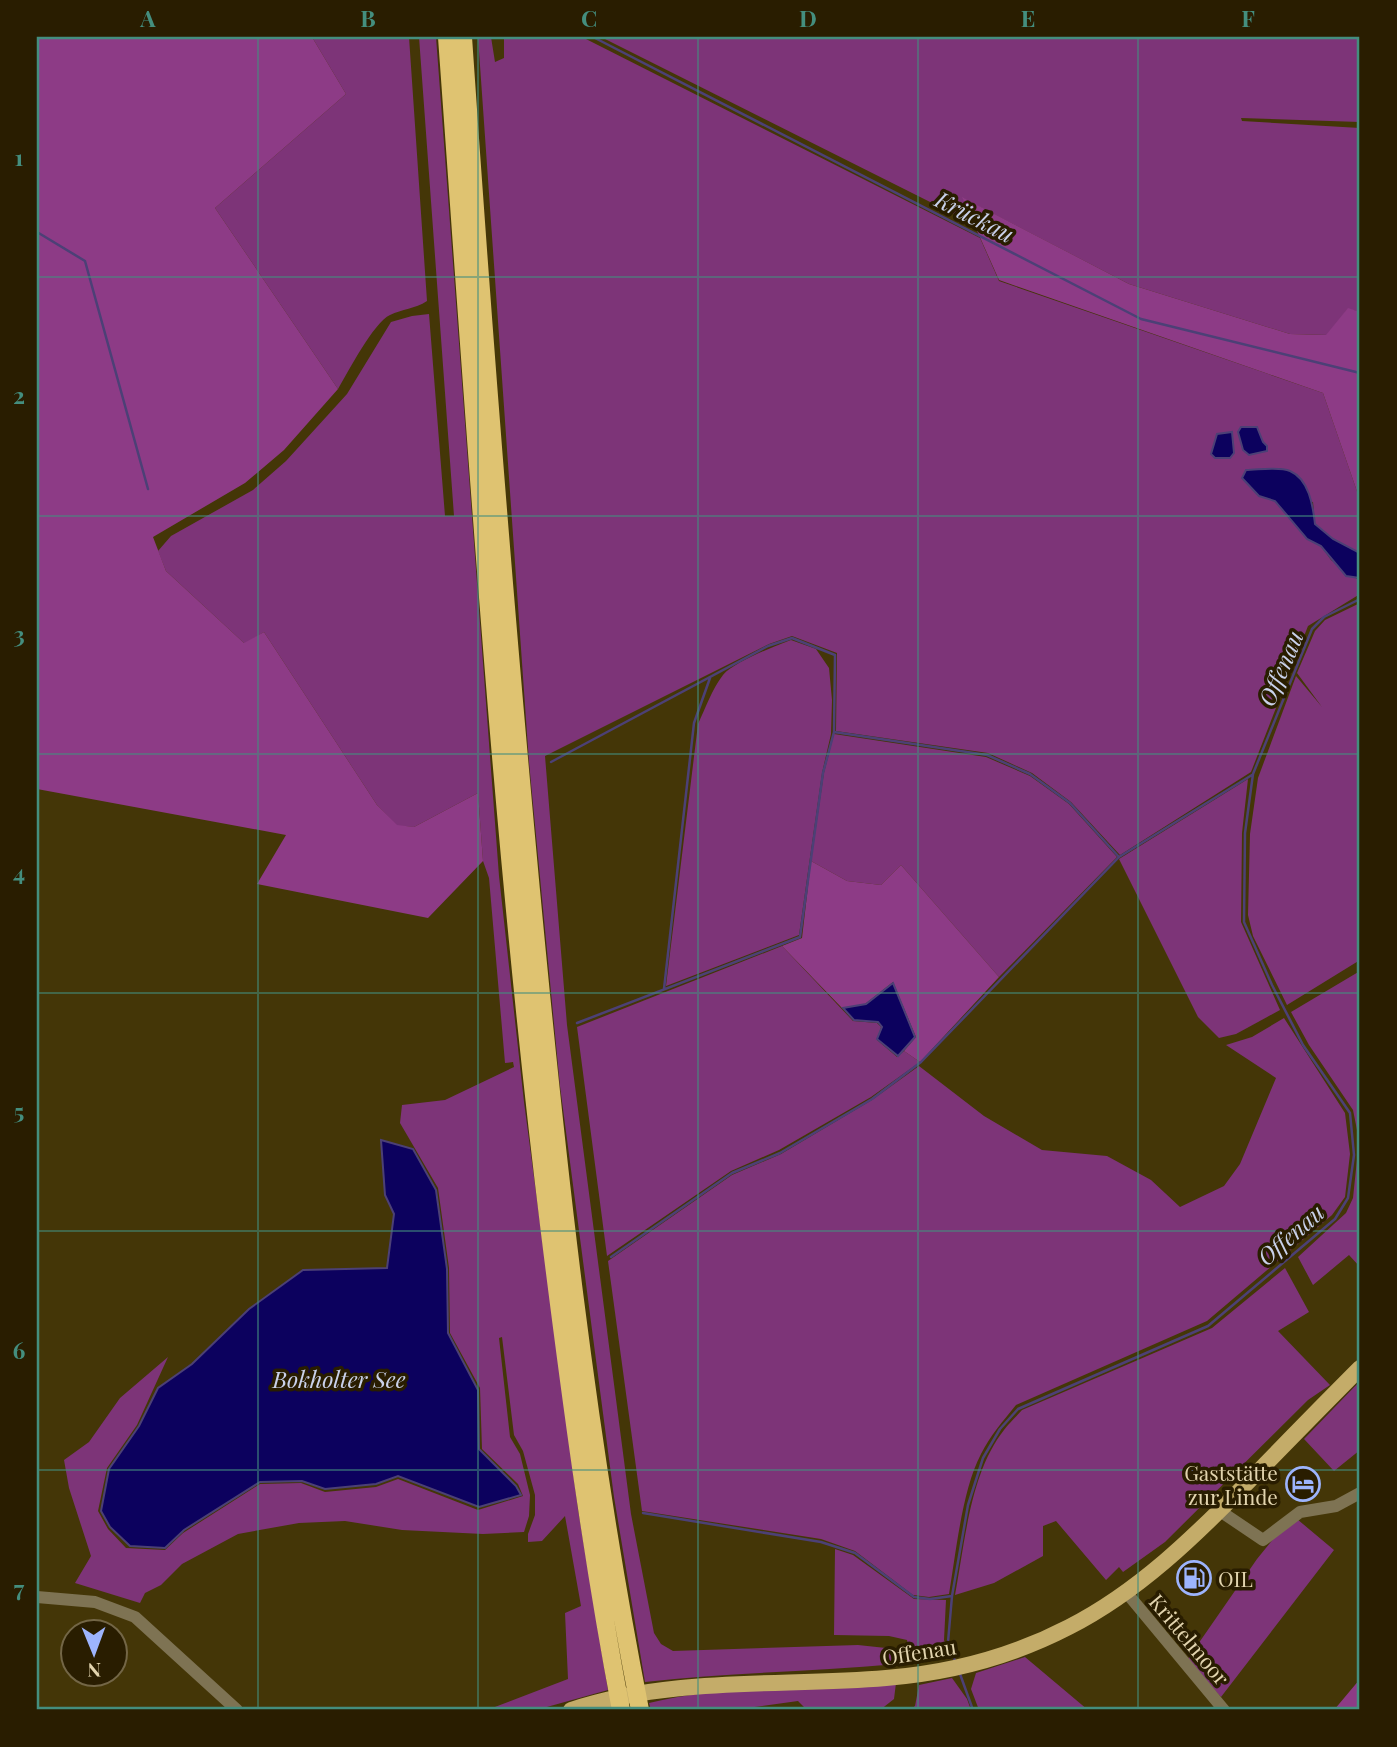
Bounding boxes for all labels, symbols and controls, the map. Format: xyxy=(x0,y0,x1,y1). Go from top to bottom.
text: A xyxy=(139,2,156,33)
text: B xyxy=(360,2,376,33)
text: C xyxy=(581,2,597,33)
text: D xyxy=(799,2,817,33)
text: E xyxy=(1021,2,1035,33)
text: F xyxy=(1241,2,1255,33)
text: 1 xyxy=(15,141,24,172)
water label: Krückau xyxy=(930,183,1020,249)
text: 2 xyxy=(13,379,25,410)
text: 3 xyxy=(13,618,25,649)
water label: Offenau xyxy=(1250,626,1310,710)
text: 4 xyxy=(13,856,25,887)
text: 5 xyxy=(14,1095,24,1126)
water label: Offenau xyxy=(1250,1196,1330,1272)
text: 6 xyxy=(13,1334,26,1365)
water label: Bokholter See xyxy=(271,1363,406,1394)
place label: Gaststätte zur Linde xyxy=(1184,1458,1278,1510)
hotel icon: Gaststätte zur Linde xyxy=(1284,1465,1322,1503)
fuel station icon: OIL xyxy=(1175,1559,1213,1597)
place label: OIL xyxy=(1218,1564,1253,1592)
text: 7 xyxy=(14,1572,25,1603)
street label: Krittelmoor xyxy=(1144,1588,1237,1691)
north arrow xyxy=(60,1618,130,1688)
street label: Offenau xyxy=(880,1631,958,1671)
text: N xyxy=(87,1658,101,1684)

